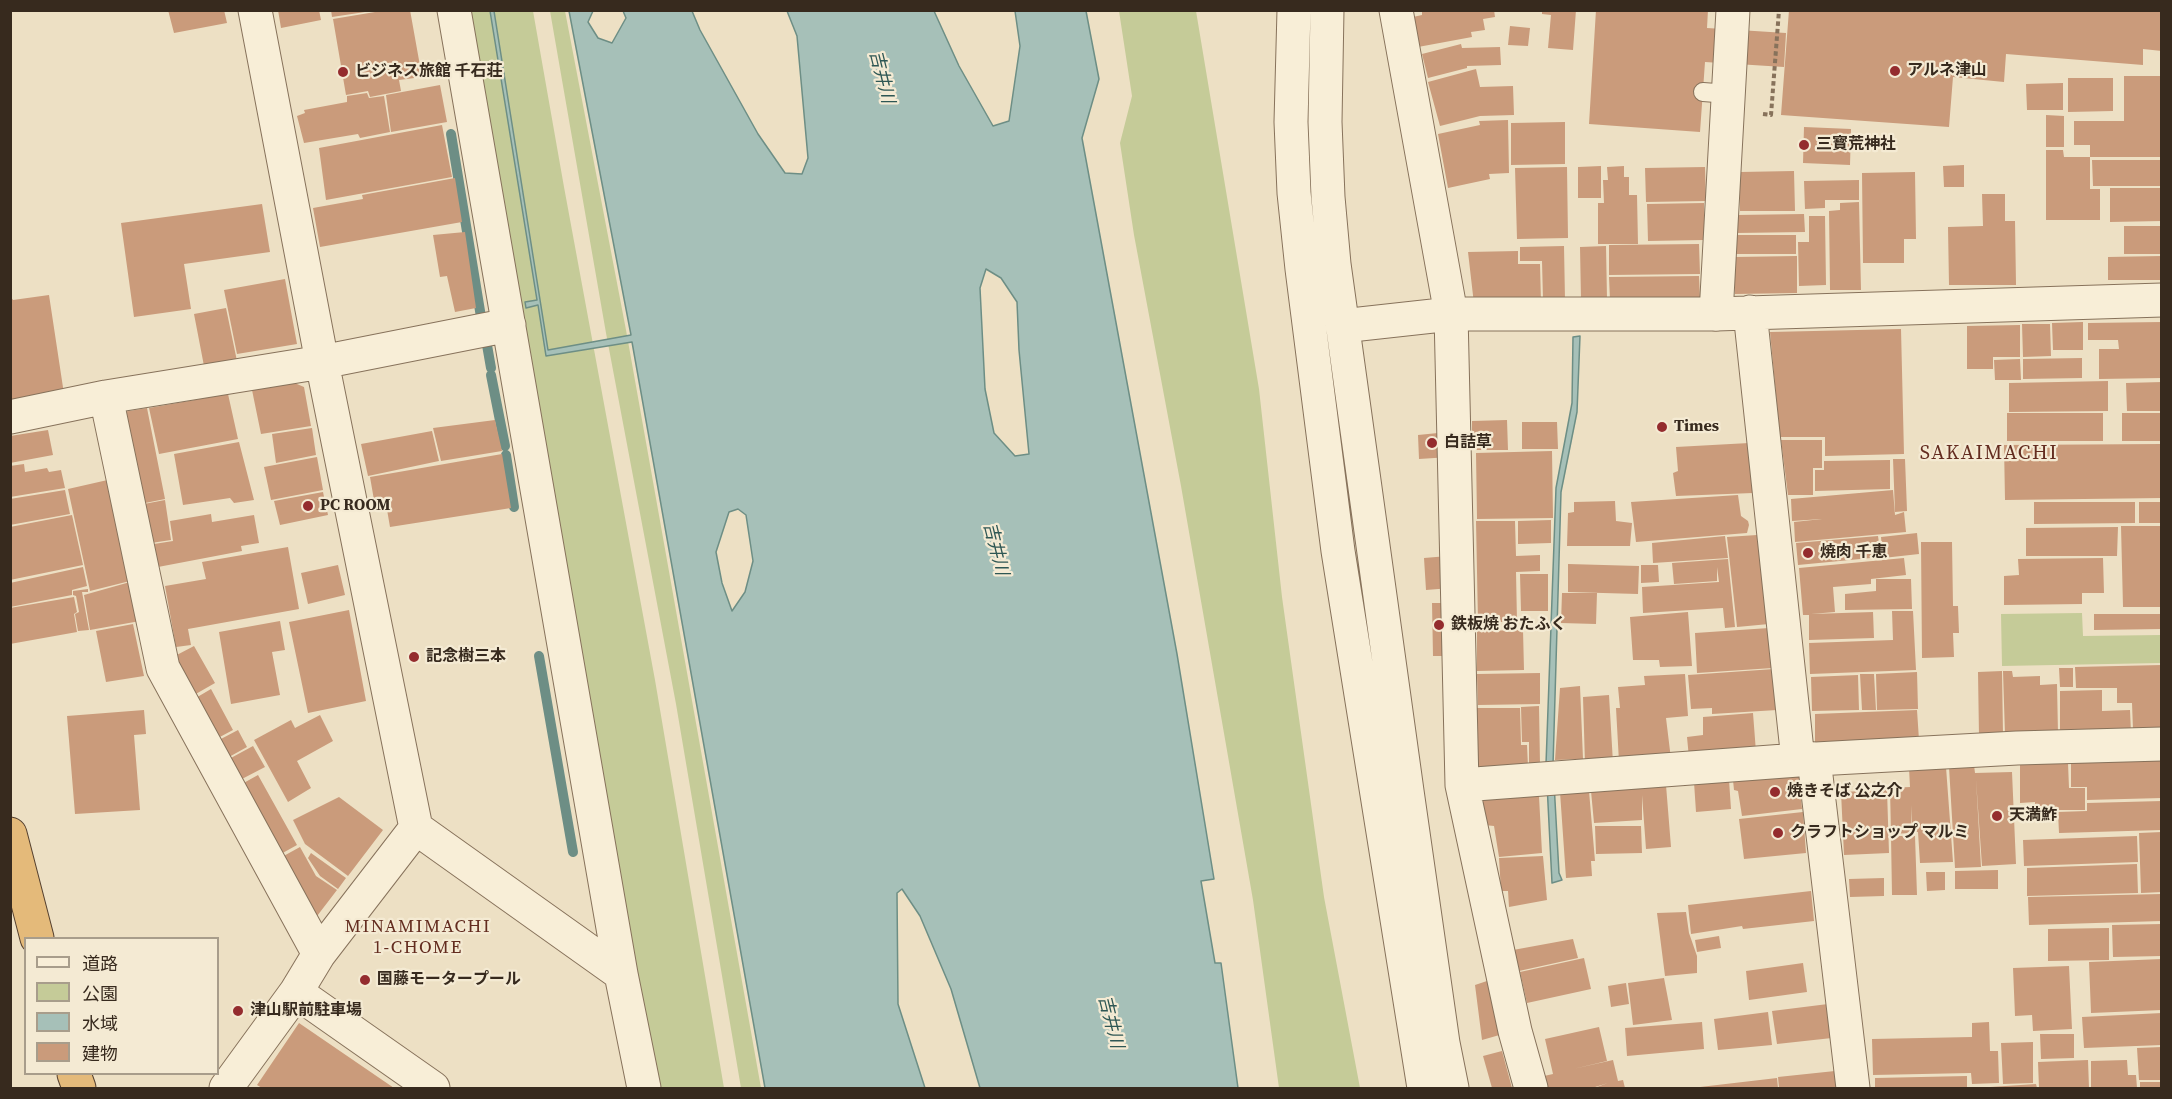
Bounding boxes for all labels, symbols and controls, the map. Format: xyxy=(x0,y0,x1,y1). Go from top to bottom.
water label: 吉井川 xyxy=(864,48,898,106)
place label: アルネ津山 xyxy=(1907,61,1987,81)
place label: ビジネス旅館 千石荘 xyxy=(355,62,502,82)
marker: アルネ津山 xyxy=(1888,64,1902,78)
marker: ビジネス旅館 千石荘 xyxy=(336,65,350,79)
place label: 三寳荒神社 xyxy=(1816,135,1896,155)
marker: 三寳荒神社 xyxy=(1797,138,1811,152)
place label: Times xyxy=(1674,417,1719,437)
marker: Times xyxy=(1655,420,1669,434)
place label: 白詰草 xyxy=(1444,433,1492,453)
marker: 白詰草 xyxy=(1425,436,1439,450)
district label: SAKAIMACHI xyxy=(1920,442,2058,466)
place label: PC ROOM xyxy=(320,496,391,516)
marker: PC ROOM xyxy=(301,499,315,513)
water label: 吉井川 xyxy=(978,520,1012,578)
place label: 焼肉 千恵 xyxy=(1820,543,1887,563)
marker: 焼肉 千恵 xyxy=(1801,546,1815,560)
place label: 鉄板焼 おたふく xyxy=(1451,615,1566,635)
marker: 鉄板焼 おたふく xyxy=(1432,618,1446,632)
place label: 記念樹三本 xyxy=(426,647,506,667)
marker: 記念樹三本 xyxy=(407,650,421,664)
place label: 焼きそば 公之介 xyxy=(1787,782,1902,802)
marker: 焼きそば 公之介 xyxy=(1768,785,1782,799)
place label: 天満鮓 xyxy=(2009,806,2057,826)
marker: 天満鮓 xyxy=(1990,809,2004,823)
place label: クラフトショップ マルミ xyxy=(1790,823,1969,843)
marker: クラフトショップ マルミ xyxy=(1771,826,1785,840)
district label: MINAMIMACHI 1-CHOME xyxy=(345,916,491,958)
legend xyxy=(24,937,219,1075)
text: 道路 xyxy=(82,951,118,976)
place label: 国藤モータープール xyxy=(377,970,521,990)
marker: 国藤モータープール xyxy=(358,973,372,987)
text: 公園 xyxy=(82,981,118,1006)
water label: 吉井川 xyxy=(1093,993,1127,1051)
place label: 津山駅前駐車場 xyxy=(250,1001,362,1021)
marker: 津山駅前駐車場 xyxy=(231,1004,245,1018)
text: 水域 xyxy=(82,1011,118,1036)
text: 建物 xyxy=(82,1041,118,1066)

